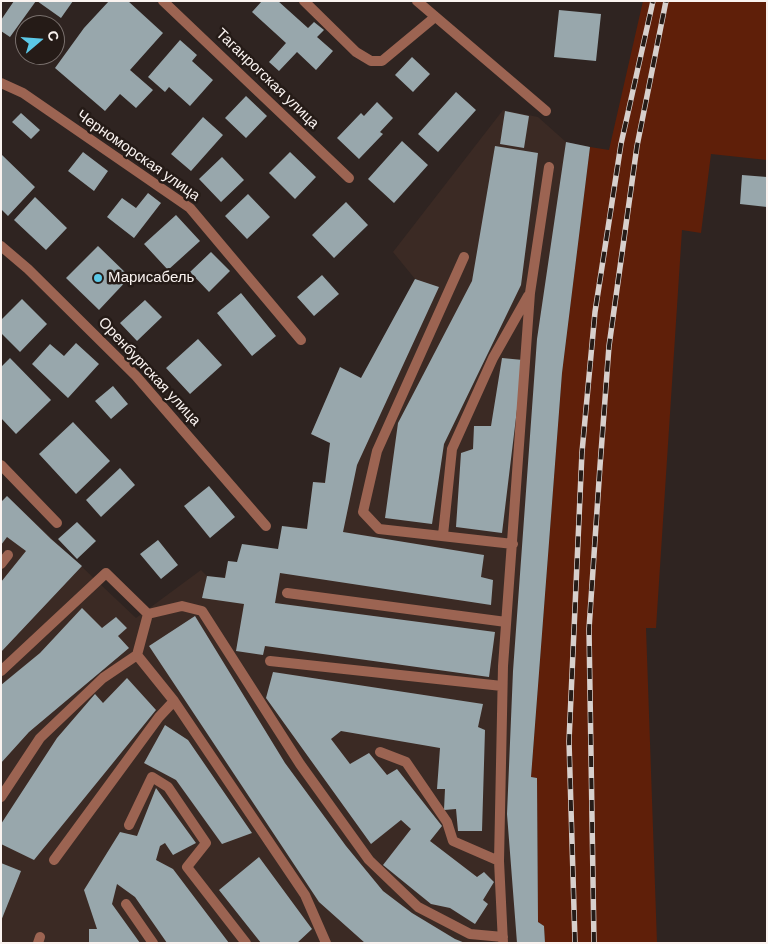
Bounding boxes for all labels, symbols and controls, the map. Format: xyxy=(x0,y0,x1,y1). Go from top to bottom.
north arrow xyxy=(15,15,65,65)
street label: Таганрогская улица xyxy=(212,25,322,133)
text: С xyxy=(43,28,63,43)
street label: Черноморская улица xyxy=(73,107,203,205)
place label: Марисабель xyxy=(108,269,194,287)
marker: Марисабель xyxy=(92,272,104,284)
street label: Оренбургская улица xyxy=(94,314,204,430)

